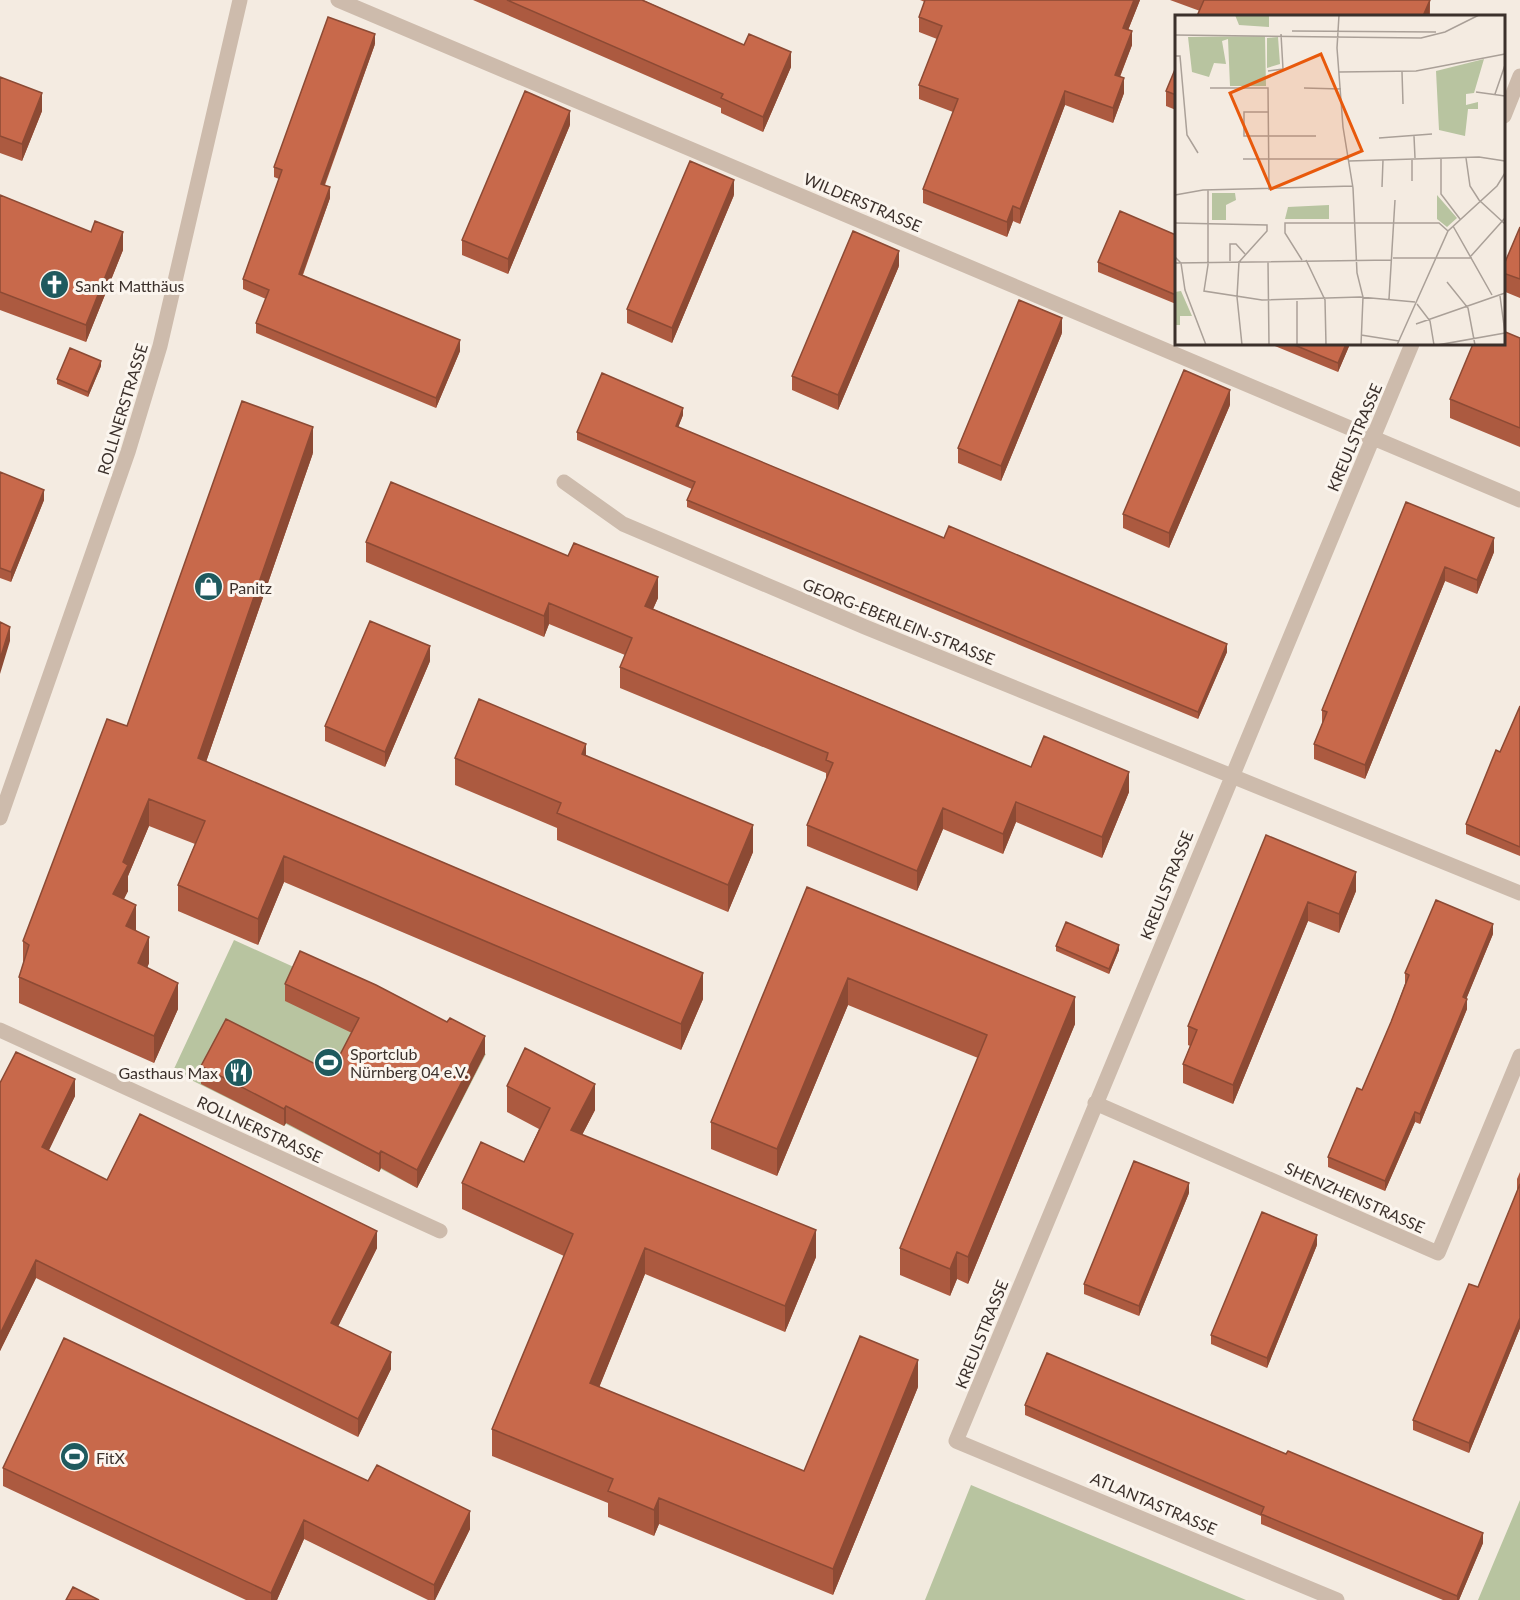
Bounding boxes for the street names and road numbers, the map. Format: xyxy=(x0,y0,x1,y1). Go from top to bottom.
street label: WILDERSTRASSE xyxy=(801,169,925,235)
street label: ROLLNERSTRASSE xyxy=(93,341,151,477)
street label: KREULSTRASSE xyxy=(1323,380,1385,494)
street label: GEORG-EBERLEIN-STRASSE xyxy=(800,574,998,668)
street label: KREULSTRASSE xyxy=(1136,828,1196,942)
street label: ROLLNERSTRASSE xyxy=(194,1092,326,1166)
street label: SHENZHENSTRASSE xyxy=(1282,1158,1428,1236)
street label: KREULSTRASSE xyxy=(951,1277,1011,1391)
street label: ATLANTASTRASSE xyxy=(1088,1468,1220,1538)

